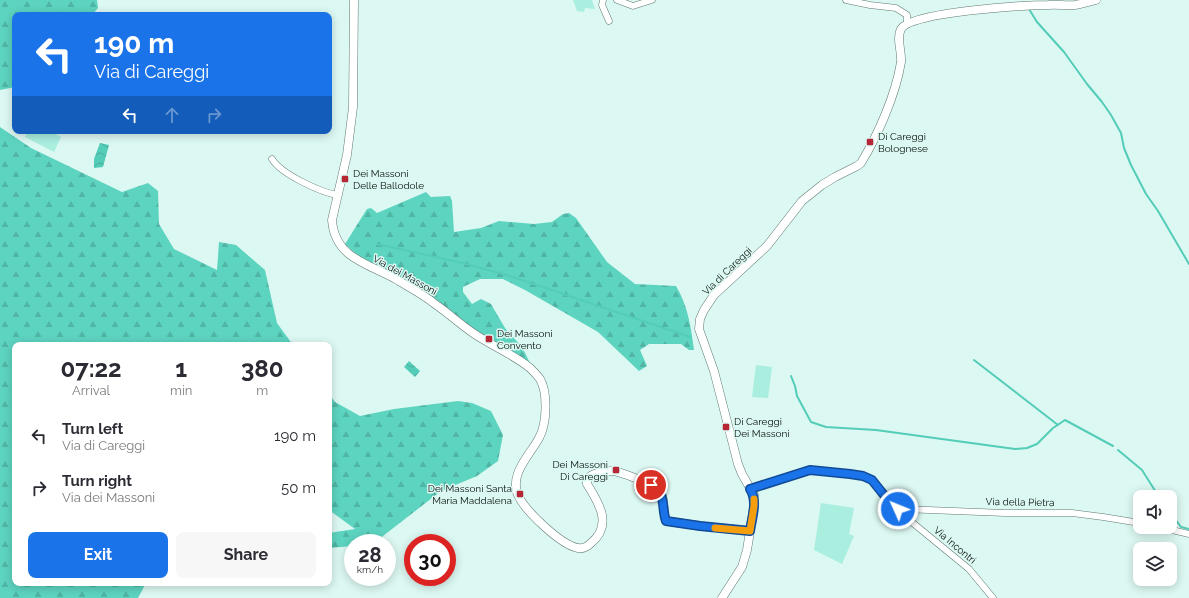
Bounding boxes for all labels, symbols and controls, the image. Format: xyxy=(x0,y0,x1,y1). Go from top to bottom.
text: 190 m xyxy=(94,27,174,60)
icon: left xyxy=(28,28,80,80)
text: Via di Careggi xyxy=(94,61,209,82)
icon: left xyxy=(119,104,141,126)
icon: ahead xyxy=(161,104,183,126)
icon: right xyxy=(203,104,225,126)
place label: Di Careggi Bolognese xyxy=(878,131,928,154)
marker: Di Careggi Bolognese xyxy=(865,137,875,147)
place label: Dei Massoni Delle Ballodole xyxy=(353,168,424,191)
marker: Dei Massoni Delle Ballodole xyxy=(340,174,350,184)
street label: Via di Careggi xyxy=(700,245,754,297)
street label: Via dei Massoni xyxy=(371,253,439,297)
place label: Dei Massoni Convento xyxy=(497,328,553,351)
marker: Dei Massoni Convento xyxy=(484,334,494,344)
text: 07:22 xyxy=(60,354,122,383)
text: 1 xyxy=(175,354,187,383)
text: 380 xyxy=(241,354,284,383)
text: Arrival xyxy=(72,383,110,398)
text: min xyxy=(170,383,192,398)
text: m xyxy=(256,383,268,398)
place label: Di Careggi Dei Massoni xyxy=(734,416,790,439)
text: Turn left xyxy=(62,420,123,438)
marker: Di Careggi Dei Massoni xyxy=(721,422,731,432)
icon: left xyxy=(28,425,50,447)
text: 190 m xyxy=(274,427,316,445)
text: Via di Careggi xyxy=(62,438,145,453)
place label: Dei Massoni Di Careggi xyxy=(552,459,608,482)
marker: Dei Massoni Di Careggi xyxy=(611,465,621,475)
pin xyxy=(634,468,668,502)
text: Turn right xyxy=(62,472,132,490)
icon: arrive xyxy=(640,474,662,496)
icon: right xyxy=(28,477,50,499)
text: 50 m xyxy=(281,479,316,497)
place label: Dei Massoni Santa Maria Maddalena xyxy=(428,483,512,506)
position arrow xyxy=(877,488,919,530)
marker: Dei Massoni Santa Maria Maddalena xyxy=(515,489,525,499)
text: Via dei Massoni xyxy=(62,490,155,505)
map controls xyxy=(1133,490,1177,586)
button: sound xyxy=(1133,490,1177,534)
street label: Via della Pietra xyxy=(985,496,1055,508)
street label: Via Incontri xyxy=(932,524,978,566)
button: Exit xyxy=(28,532,168,578)
button: Share xyxy=(176,532,316,578)
speed limit sign: 30 xyxy=(404,534,456,586)
button: layers xyxy=(1133,542,1177,586)
text: 28 xyxy=(358,543,382,567)
text: km/h xyxy=(357,564,383,575)

